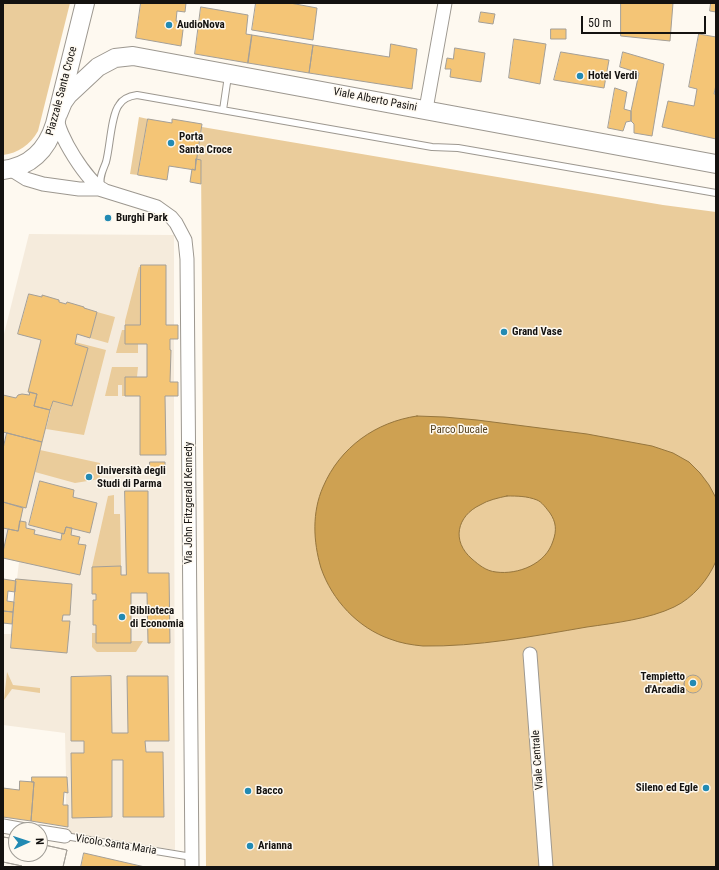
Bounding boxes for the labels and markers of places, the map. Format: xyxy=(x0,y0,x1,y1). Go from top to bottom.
place label: AudioNova xyxy=(177,18,225,32)
marker: AudioNova xyxy=(164,20,174,30)
place label: Hotel Verdi xyxy=(588,69,637,83)
marker: Hotel Verdi xyxy=(575,71,585,81)
place label: Porta Santa Croce xyxy=(179,130,232,156)
marker: Porta Santa Croce xyxy=(166,138,176,148)
place label: Burghi Park xyxy=(116,211,168,225)
marker: Burghi Park xyxy=(103,213,113,223)
place label: Grand Vase xyxy=(512,325,562,339)
marker: Grand Vase xyxy=(499,327,509,337)
place label: Università degli Studi di Parma xyxy=(97,464,166,490)
marker: Università degli Studi di Parma xyxy=(84,472,94,482)
place label: Biblioteca di Economia xyxy=(130,604,184,630)
marker: Biblioteca di Economia xyxy=(117,612,127,622)
place label: Tempietto d'Arcadia xyxy=(641,670,685,696)
marker: Tempietto d'Arcadia xyxy=(688,678,698,688)
place label: Sileno ed Egle xyxy=(636,781,698,795)
marker: Sileno ed Egle xyxy=(701,783,711,793)
place label: Bacco xyxy=(256,784,283,798)
marker: Bacco xyxy=(243,786,253,796)
place label: Arianna xyxy=(258,839,292,853)
marker: Arianna xyxy=(245,841,255,851)

